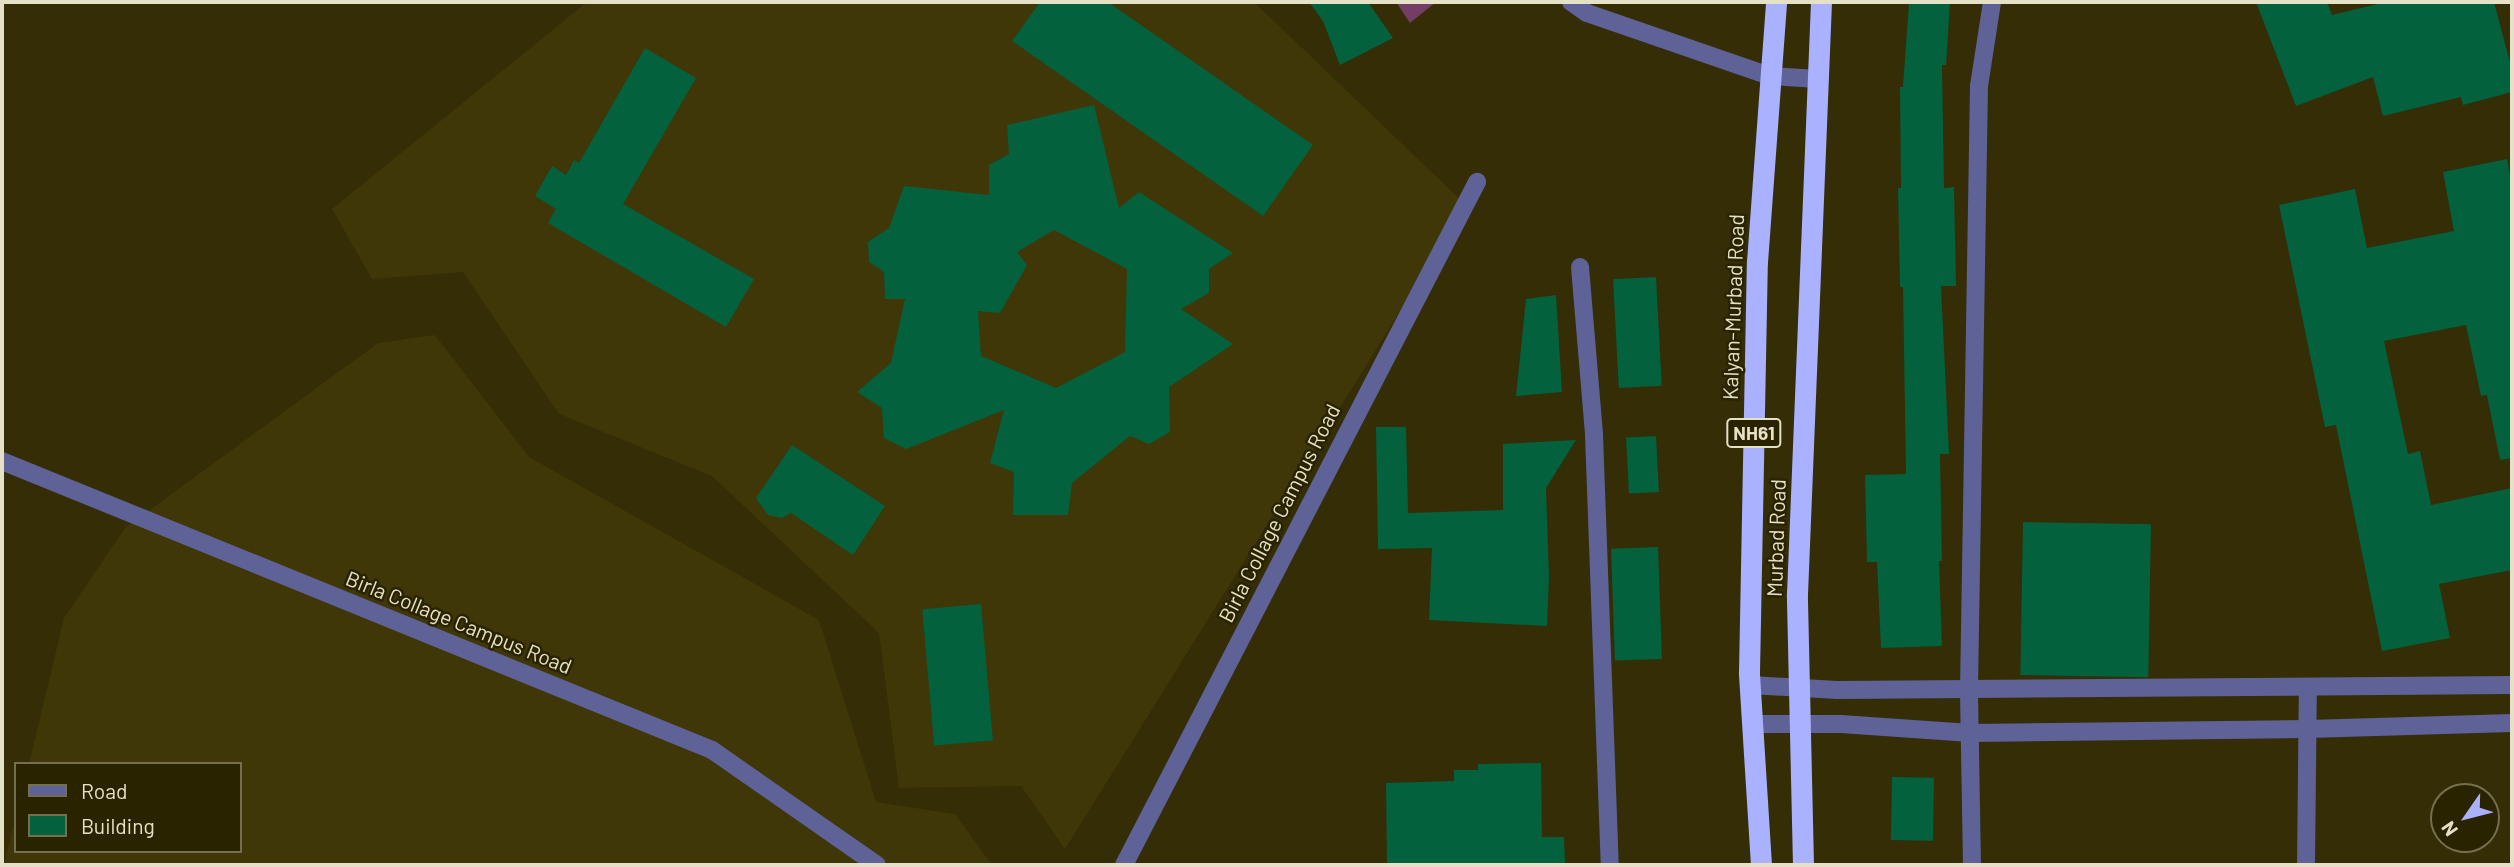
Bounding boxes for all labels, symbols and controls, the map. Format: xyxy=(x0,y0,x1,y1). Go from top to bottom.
street label: Kalyan-Murbad Road xyxy=(1717,214,1749,400)
street label: Birla Collage Campus Road xyxy=(1213,400,1345,626)
road number: NH61 xyxy=(1726,418,1782,448)
street label: Murbad Road xyxy=(1761,478,1791,598)
street label: Birla Collage Campus Road xyxy=(342,565,576,679)
legend xyxy=(14,762,242,853)
text: Road xyxy=(81,778,127,803)
north arrow xyxy=(2430,783,2500,853)
text: Building xyxy=(81,813,155,838)
text: N xyxy=(2436,817,2462,841)

